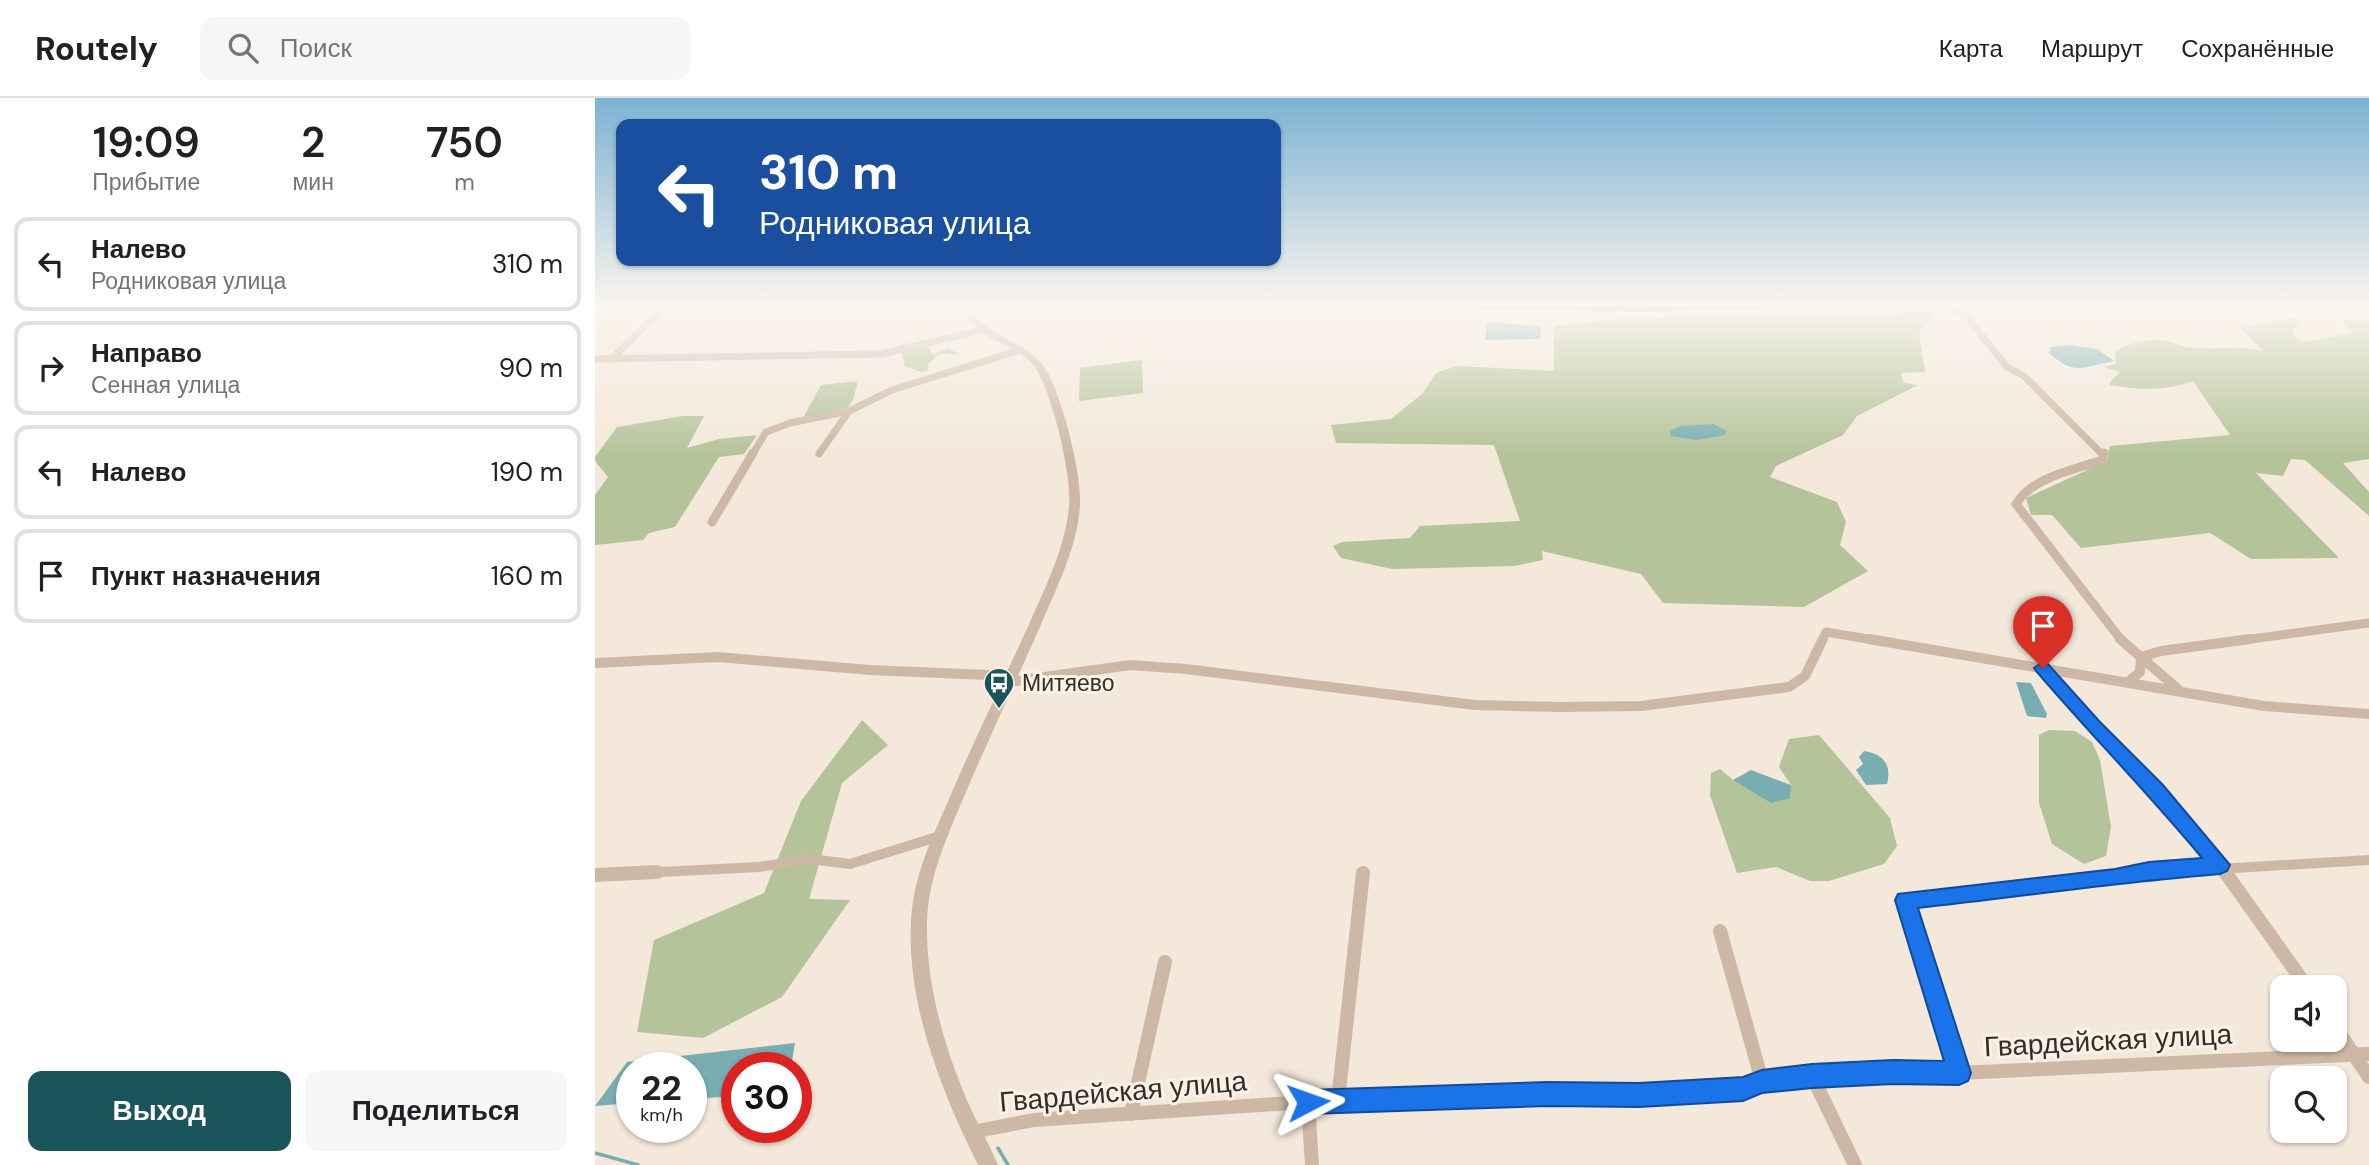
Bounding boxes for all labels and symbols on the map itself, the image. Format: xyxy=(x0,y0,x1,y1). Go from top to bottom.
pin xyxy=(2013,596,2073,668)
bus stop icon: Митяево xyxy=(982,666,1016,710)
place label: Митяево xyxy=(1022,668,1115,698)
street label: Гвардейская улица xyxy=(1983,1016,2233,1065)
speed limit sign: 30 xyxy=(721,1052,812,1143)
street label: Гвардейская улица xyxy=(998,1062,1249,1121)
position arrow xyxy=(1271,1065,1345,1139)

